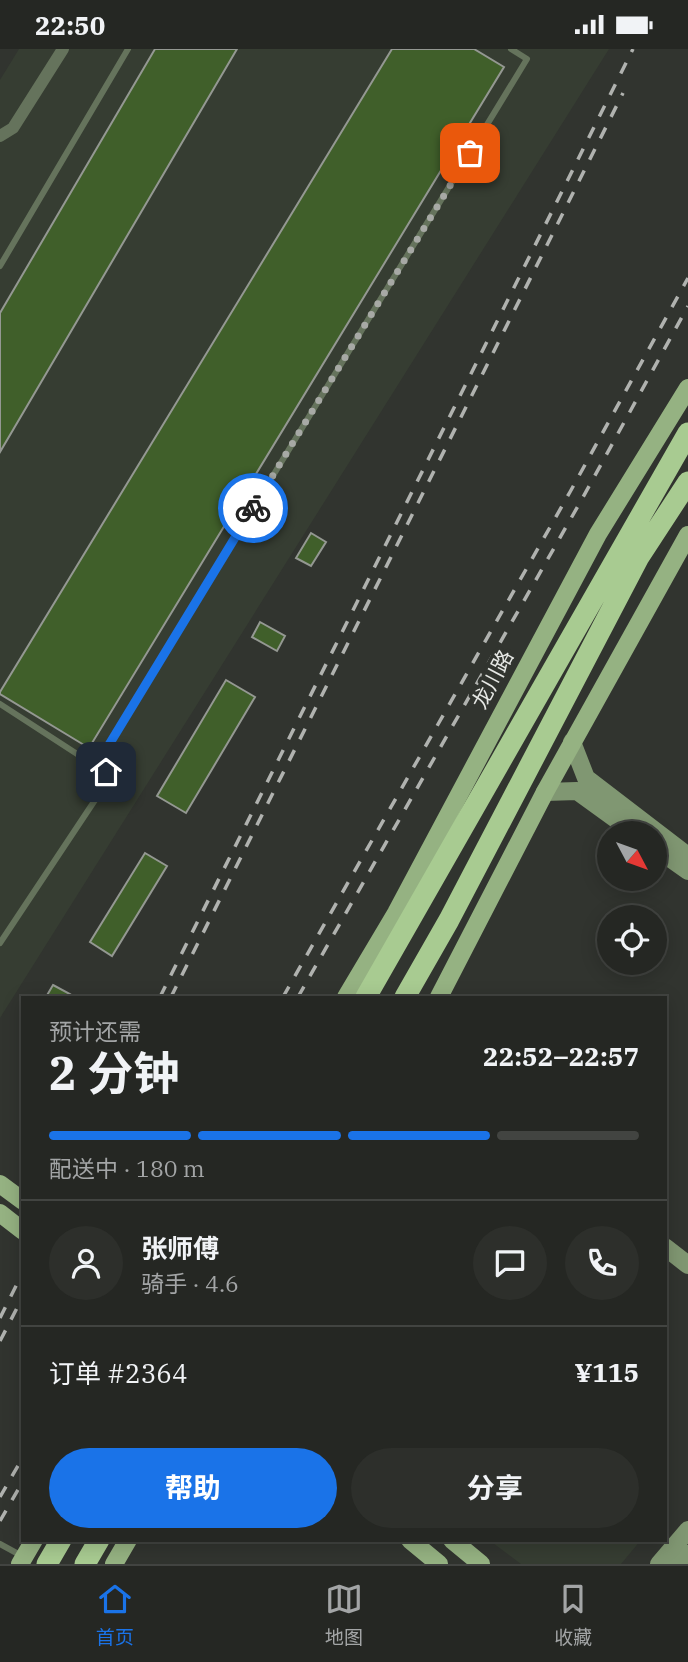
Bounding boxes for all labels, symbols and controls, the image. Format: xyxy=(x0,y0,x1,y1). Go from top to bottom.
text: 22:50 xyxy=(35,8,105,42)
pin xyxy=(440,123,500,183)
icon: bag xyxy=(451,134,489,172)
courier xyxy=(218,473,288,543)
icon: bike xyxy=(234,489,272,527)
street label: 龙川路 xyxy=(465,645,519,713)
pin xyxy=(76,742,136,802)
icon: home xyxy=(87,753,125,791)
north arrow xyxy=(597,821,667,891)
map controls xyxy=(597,821,667,975)
button: locate xyxy=(597,905,667,975)
text: 预计还需 xyxy=(49,1016,141,1046)
text: 22:52–22:57 xyxy=(483,1039,639,1073)
text: 2 分钟 xyxy=(49,1043,179,1103)
text: 配送中 · 180 m xyxy=(49,1153,205,1183)
button: person xyxy=(49,1226,123,1300)
button: chat xyxy=(473,1226,547,1300)
button: phone xyxy=(565,1226,639,1300)
text: 张师傅 xyxy=(141,1231,219,1265)
text: 骑手 · 4.6 xyxy=(141,1268,239,1298)
text: ¥115 xyxy=(574,1355,639,1389)
text: 订单 #2364 xyxy=(49,1356,188,1390)
button: 帮助 xyxy=(49,1448,337,1528)
button: 分享 xyxy=(351,1448,639,1528)
tab: 首页 xyxy=(96,1580,134,1649)
tab: 地图 xyxy=(325,1580,363,1649)
tab: 收藏 xyxy=(554,1580,592,1649)

